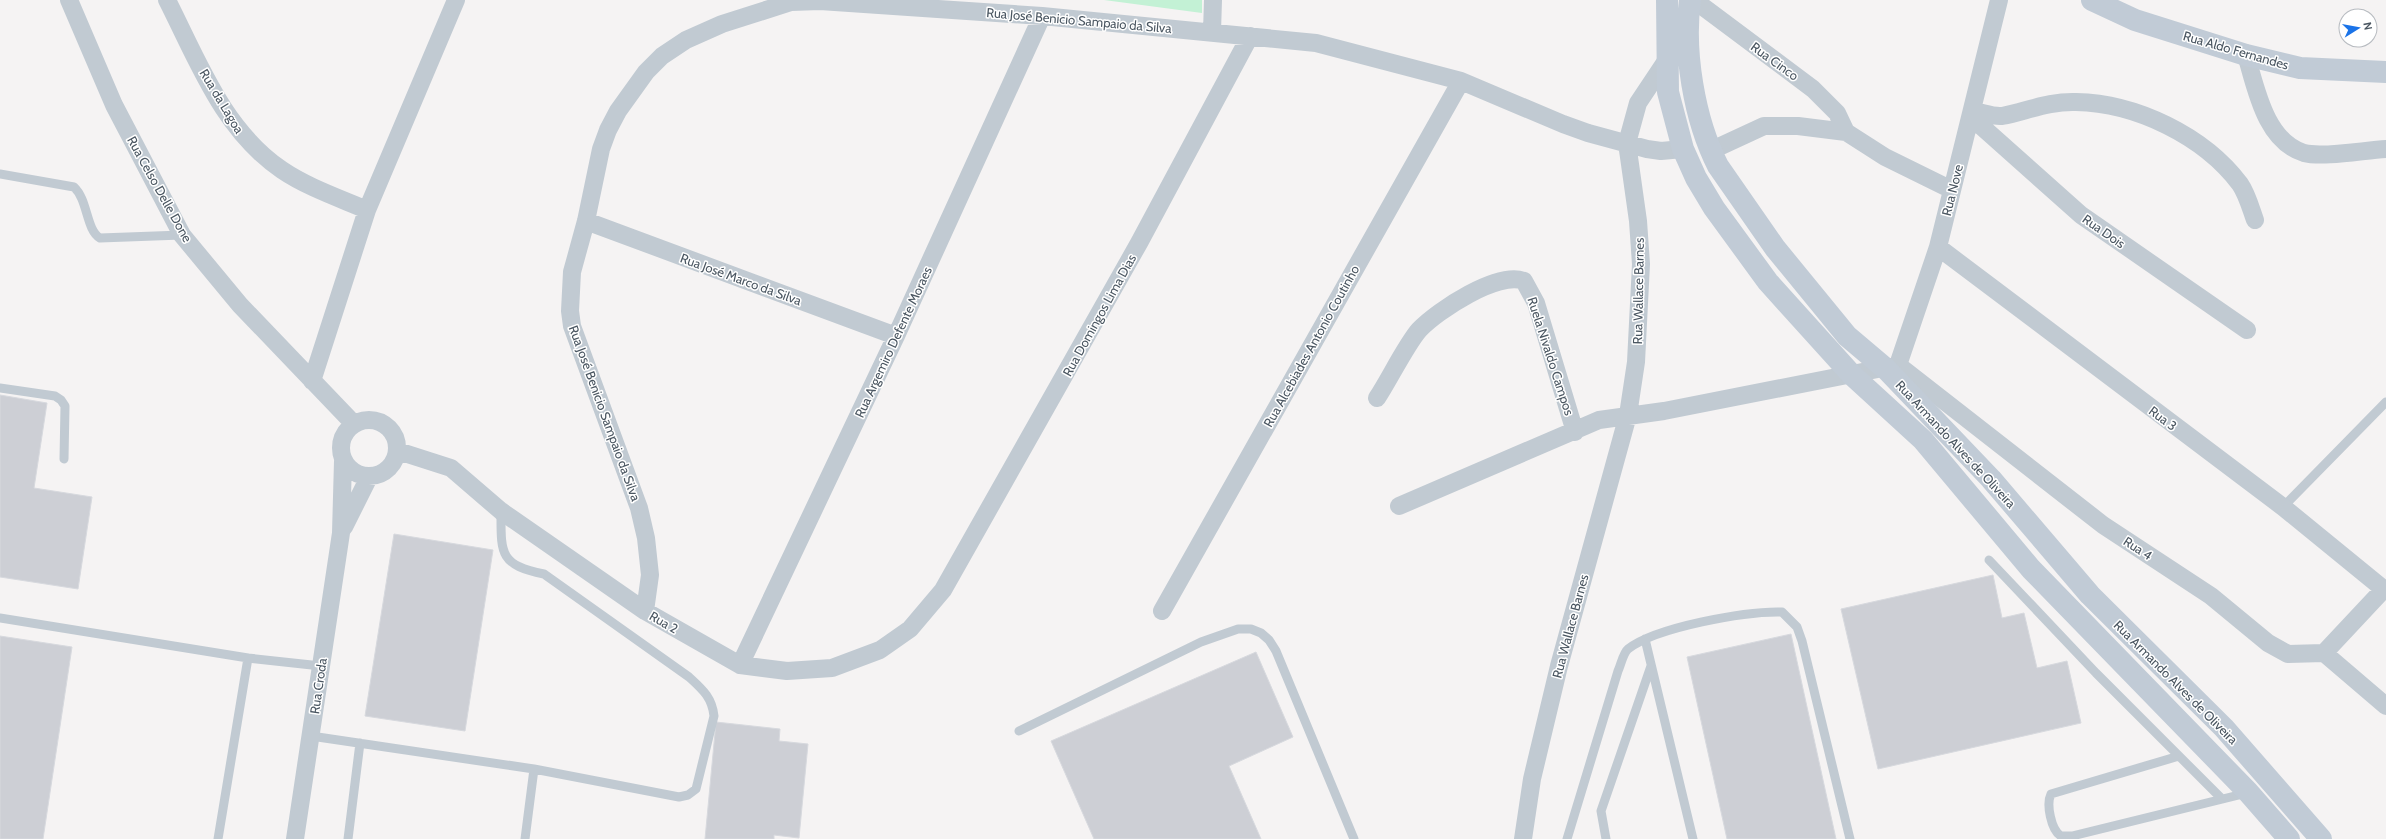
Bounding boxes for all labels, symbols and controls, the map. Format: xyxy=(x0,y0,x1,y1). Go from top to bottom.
street label: Rua José Benicio Sampaio da Silva xyxy=(986,4,1173,36)
north arrow xyxy=(2338,8,2378,48)
text: N xyxy=(2360,21,2375,31)
street label: Rua Aldo Fernandes xyxy=(2181,27,2291,73)
street label: Rua Cinco xyxy=(1748,38,1802,84)
street label: Rua da Lagoa xyxy=(196,66,248,137)
street label: Rua Celso Delle Done xyxy=(124,133,196,245)
street label: Rua Nove xyxy=(1938,162,1966,217)
street label: Rua Dois xyxy=(2080,211,2129,252)
street label: Rua Wallace Barnes xyxy=(1629,237,1647,345)
street label: Rua José Marco da Silva xyxy=(678,250,804,309)
street label: Rua Domingos Lima Dias xyxy=(1059,251,1140,379)
street label: Rua Alcebiades Antonio Coutinho xyxy=(1260,262,1362,430)
street label: Rua Argemiro Defente Moraes xyxy=(851,263,935,420)
street label: Ruela Nivaldo Campos xyxy=(1524,295,1578,418)
street label: Rua José Benicio Sampaio da Silva xyxy=(566,323,645,504)
street label: Rua Armando Alves de Oliveira xyxy=(1893,377,2020,512)
street label: Rua 3 xyxy=(2146,402,2180,434)
street label: Rua 4 xyxy=(2121,533,2156,563)
street label: Rua Wallace Barnes xyxy=(1548,572,1592,680)
street label: Rua 2 xyxy=(647,607,681,637)
street label: Rua Armando Alves de Oliveira xyxy=(2111,617,2242,748)
street label: Rua Croda xyxy=(306,656,330,715)

